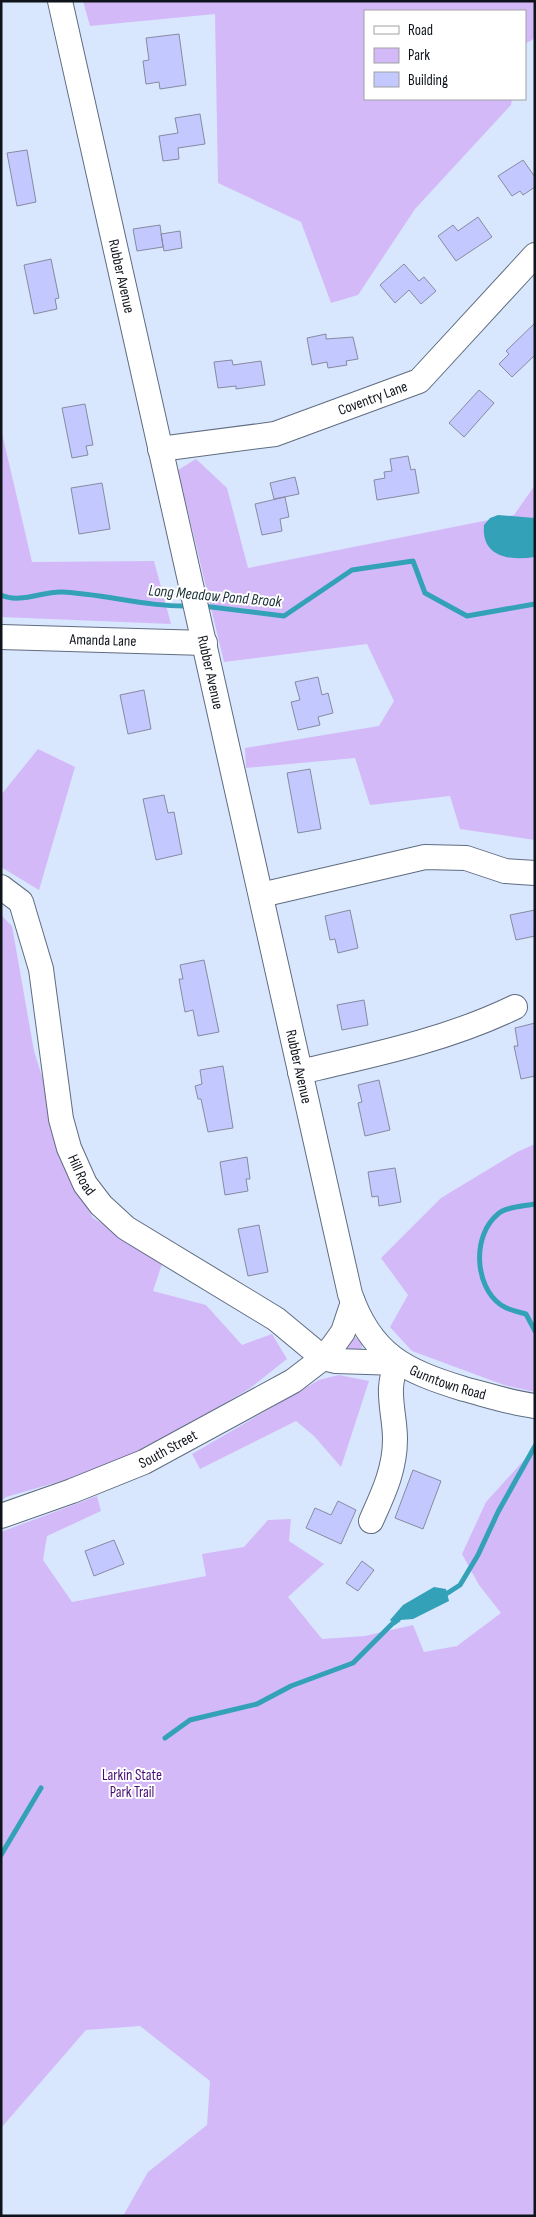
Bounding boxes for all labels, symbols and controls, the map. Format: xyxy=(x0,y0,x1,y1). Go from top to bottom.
legend xyxy=(364,10,526,100)
text: Road xyxy=(408,21,433,40)
text: Park xyxy=(408,46,430,65)
text: Building xyxy=(408,71,448,90)
street label: Rubber Avenue xyxy=(104,238,139,315)
street label: Coventry Lane xyxy=(335,377,410,420)
water label: Long Meadow Pond Brook xyxy=(148,581,283,612)
street label: Amanda Lane xyxy=(68,630,137,651)
street label: Rubber Avenue xyxy=(193,634,228,711)
street label: Rubber Avenue xyxy=(281,1028,316,1105)
street label: Hill Road xyxy=(63,1152,99,1200)
street label: Gunntown Road xyxy=(406,1361,488,1405)
street label: South Street xyxy=(136,1426,201,1473)
park label: Larkin State Park Trail xyxy=(102,1766,162,1802)

